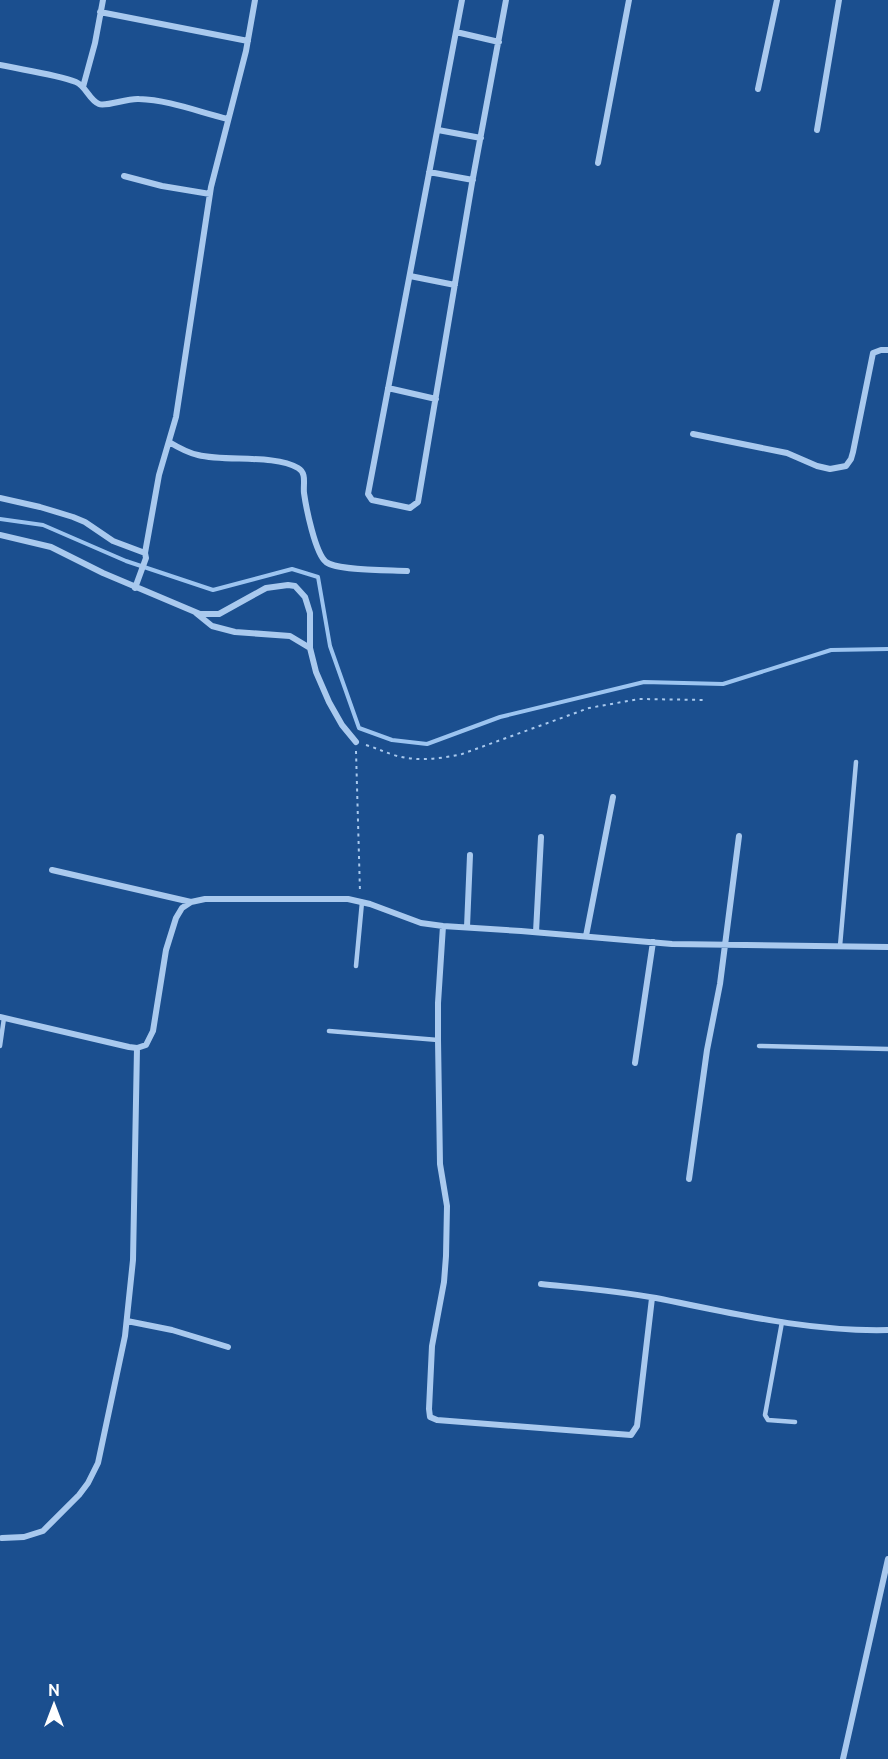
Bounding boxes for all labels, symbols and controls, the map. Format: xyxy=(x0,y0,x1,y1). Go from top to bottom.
north arrow xyxy=(24,1675,84,1735)
text: N xyxy=(48,1681,60,1699)

